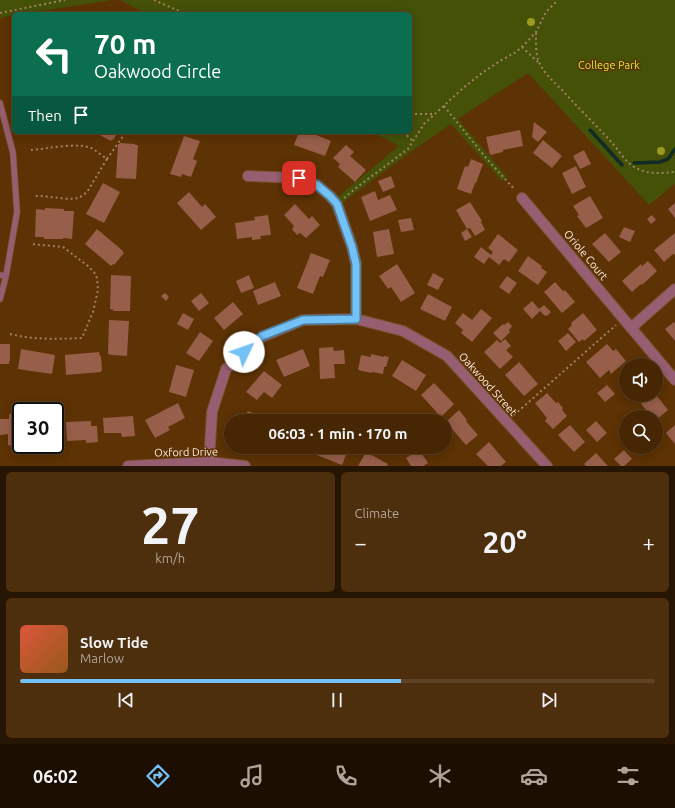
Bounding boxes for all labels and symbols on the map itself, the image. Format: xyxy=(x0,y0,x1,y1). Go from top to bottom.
park label: College Park xyxy=(578,59,640,71)
pin xyxy=(282,161,316,195)
street label: Oriole Court xyxy=(562,228,611,283)
position arrow xyxy=(223,331,265,373)
street label: Oakwood Street xyxy=(456,350,520,419)
speed limit sign: 30 xyxy=(12,402,64,454)
street label: Oxford Drive xyxy=(154,445,218,459)

